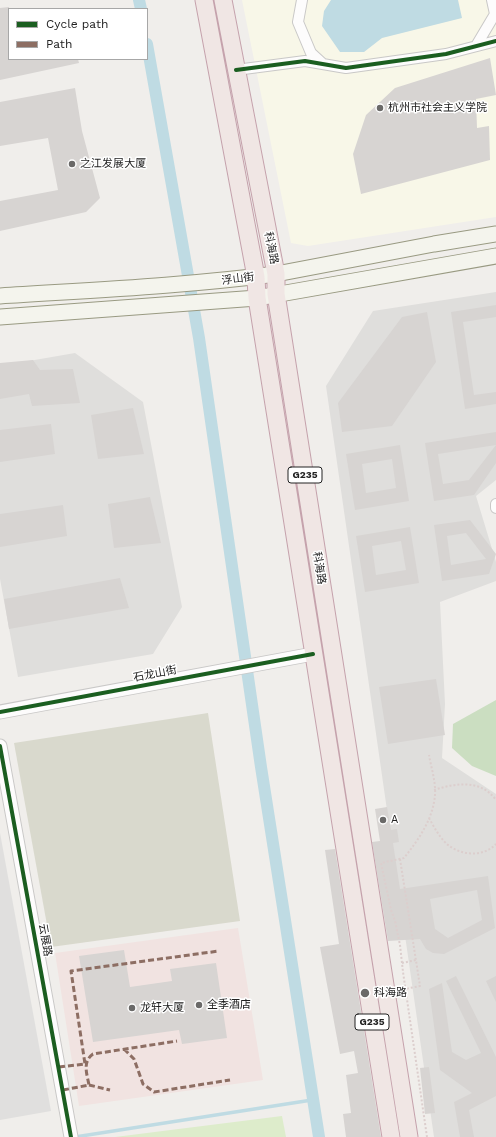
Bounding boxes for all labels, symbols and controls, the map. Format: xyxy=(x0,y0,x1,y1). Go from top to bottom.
legend xyxy=(8,8,148,60)
text: Cycle path xyxy=(46,17,108,31)
text: Path xyxy=(46,37,72,51)
place label: 杭州市社会主义学院 xyxy=(388,101,487,115)
marker: 杭州市社会主义学院 xyxy=(375,103,385,113)
place label: 之江发展大厦 xyxy=(80,157,146,171)
marker: 之江发展大厦 xyxy=(67,159,77,169)
street label: 科海路 xyxy=(261,231,281,265)
street label: 浮山街 xyxy=(221,270,255,288)
road number: G235 xyxy=(288,467,322,483)
street label: 科海路 xyxy=(310,551,328,585)
street label: 石龙山街 xyxy=(132,663,178,685)
place label: A xyxy=(391,813,398,827)
marker: A xyxy=(378,815,388,825)
street label: 云展路 xyxy=(36,923,54,957)
place label: 科海路 xyxy=(374,986,407,1000)
marker: 科海路 xyxy=(359,987,371,999)
place label: 全季酒店 xyxy=(207,998,251,1012)
marker: 全季酒店 xyxy=(194,1000,204,1010)
place label: 龙轩大厦 xyxy=(140,1001,184,1015)
marker: 龙轩大厦 xyxy=(127,1003,137,1013)
road number: G235 xyxy=(355,1014,389,1030)

